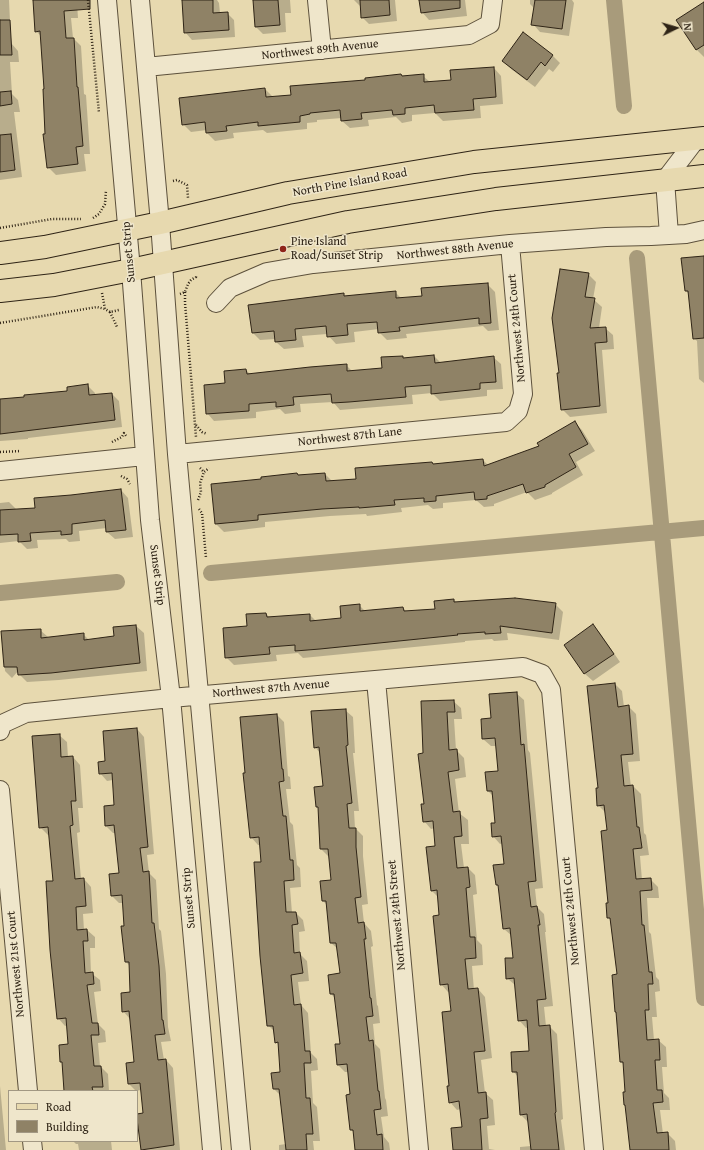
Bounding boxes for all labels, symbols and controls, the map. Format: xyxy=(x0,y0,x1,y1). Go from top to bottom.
north arrow xyxy=(656,8,696,48)
text: N xyxy=(680,23,696,31)
street label: Northwest 89th Avenue xyxy=(261,37,379,63)
street label: North Pine Island Road xyxy=(292,166,408,200)
street label: Sunset Strip xyxy=(119,221,139,283)
place label: Pine Island Road/Sunset Strip xyxy=(291,235,383,263)
street label: Northwest 88th Avenue xyxy=(396,237,514,263)
marker: Pine Island Road/Sunset Strip xyxy=(278,244,288,254)
street label: Northwest 24th Court xyxy=(505,273,529,383)
street label: Northwest 87th Lane xyxy=(297,424,403,450)
street label: Sunset Strip xyxy=(146,544,168,606)
street label: Northwest 87th Avenue xyxy=(212,677,330,701)
street label: Northwest 24th Court xyxy=(559,856,583,966)
street label: Northwest 24th Street xyxy=(385,859,409,971)
street label: Sunset Strip xyxy=(179,867,199,929)
street label: Northwest 21st Court xyxy=(4,910,28,1018)
legend xyxy=(8,1090,138,1142)
text: Road xyxy=(46,1098,71,1115)
text: Building xyxy=(46,1118,89,1135)

